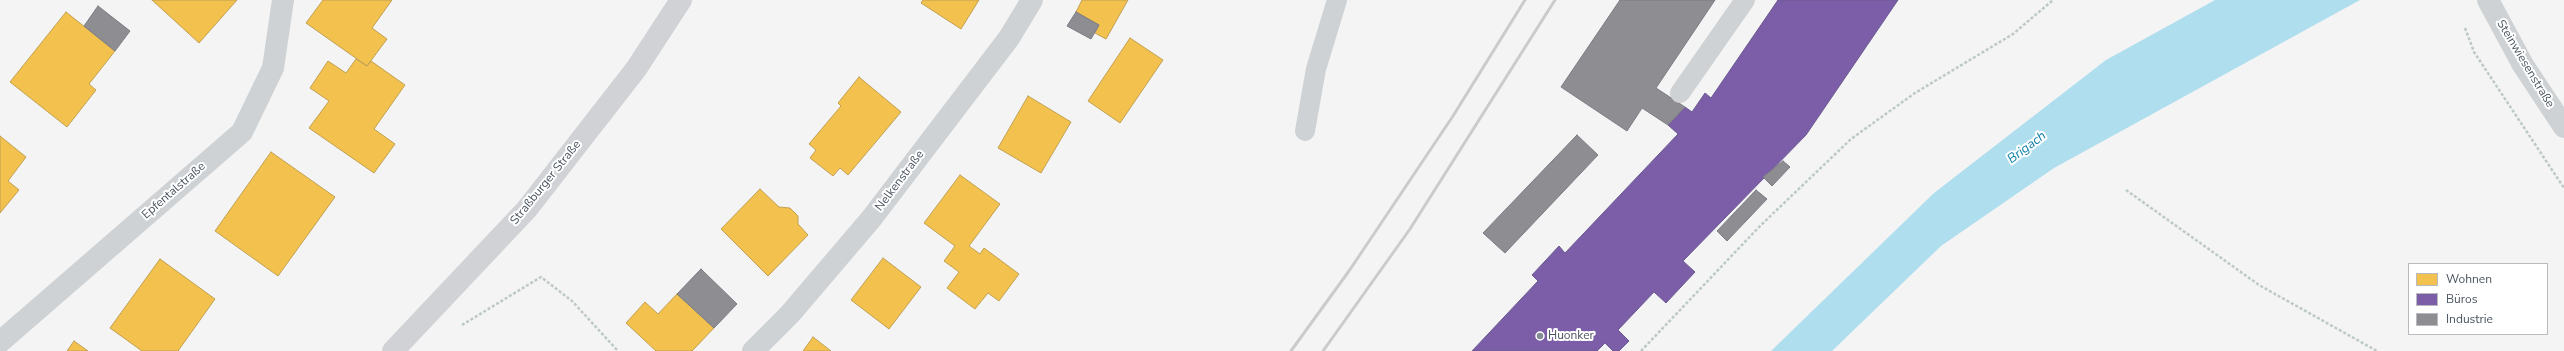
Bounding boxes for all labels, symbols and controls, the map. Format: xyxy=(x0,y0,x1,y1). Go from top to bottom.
street label: Steinwiesenstraße xyxy=(2493,17,2557,111)
water label: Brigach xyxy=(2005,128,2049,168)
street label: Straßburger Straße xyxy=(508,138,584,228)
street label: Nelkenstraße xyxy=(873,148,927,214)
street label: Epfentalstraße xyxy=(139,160,209,222)
legend xyxy=(2408,263,2548,335)
text: Wohnen xyxy=(2446,271,2492,287)
text: Büros xyxy=(2446,291,2478,307)
text: Industrie xyxy=(2446,311,2493,327)
place label: Huonker xyxy=(1548,329,1594,343)
marker: Huonker xyxy=(1535,331,1545,341)

